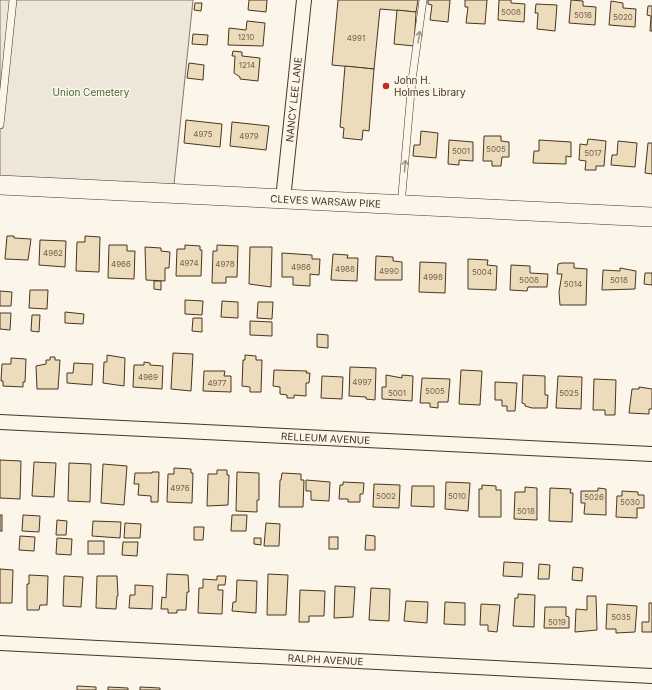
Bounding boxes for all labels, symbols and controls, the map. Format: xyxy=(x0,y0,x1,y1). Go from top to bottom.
house number: 5008 xyxy=(501,7,521,17)
house number: 5016 xyxy=(574,10,592,20)
house number: 5020 xyxy=(613,12,633,22)
one-way arrow xyxy=(415,31,423,44)
house number: 1210 xyxy=(238,32,254,42)
house number: 4991 xyxy=(347,33,365,43)
street label: NANCY LEE LANE xyxy=(283,56,304,143)
house number: 1214 xyxy=(239,60,255,70)
place label: John H. Holmes Library xyxy=(394,74,466,98)
marker: John H. Holmes Library xyxy=(381,81,391,91)
park label: Union Cemetery xyxy=(53,86,130,98)
house number: 4975 xyxy=(193,129,213,139)
house number: 4979 xyxy=(239,131,259,141)
house number: 5005 xyxy=(486,144,506,154)
house number: 5001 xyxy=(452,146,470,156)
house number: 5017 xyxy=(584,148,602,158)
one-way arrow xyxy=(401,160,408,173)
street label: CLEVES WARSAW PIKE xyxy=(270,192,381,210)
house number: 4962 xyxy=(43,248,63,258)
house number: 4974 xyxy=(179,258,199,268)
house number: 4966 xyxy=(111,259,131,269)
house number: 4978 xyxy=(215,259,235,269)
house number: 4986 xyxy=(291,262,311,272)
house number: 4988 xyxy=(335,264,355,274)
house number: 4990 xyxy=(379,266,399,276)
house number: 5004 xyxy=(472,267,492,277)
house number: 4998 xyxy=(423,272,443,282)
house number: 5008 xyxy=(519,275,539,285)
house number: 5018 xyxy=(610,275,628,285)
house number: 5014 xyxy=(564,279,582,289)
house number: 4969 xyxy=(138,372,158,382)
house number: 4997 xyxy=(352,377,372,387)
house number: 4977 xyxy=(207,378,227,388)
house number: 5005 xyxy=(425,386,445,396)
house number: 5001 xyxy=(388,388,406,398)
house number: 5025 xyxy=(559,388,579,398)
street label: RELLEUM AVENUE xyxy=(281,430,370,446)
house number: 4976 xyxy=(170,483,190,493)
house number: 5002 xyxy=(376,491,396,501)
house number: 5010 xyxy=(448,491,466,501)
house number: 5026 xyxy=(584,492,604,502)
house number: 5030 xyxy=(620,497,640,507)
house number: 5018 xyxy=(517,506,535,516)
house number: 5035 xyxy=(611,612,631,622)
house number: 5019 xyxy=(548,617,566,627)
street label: RALPH AVENUE xyxy=(287,652,364,667)

